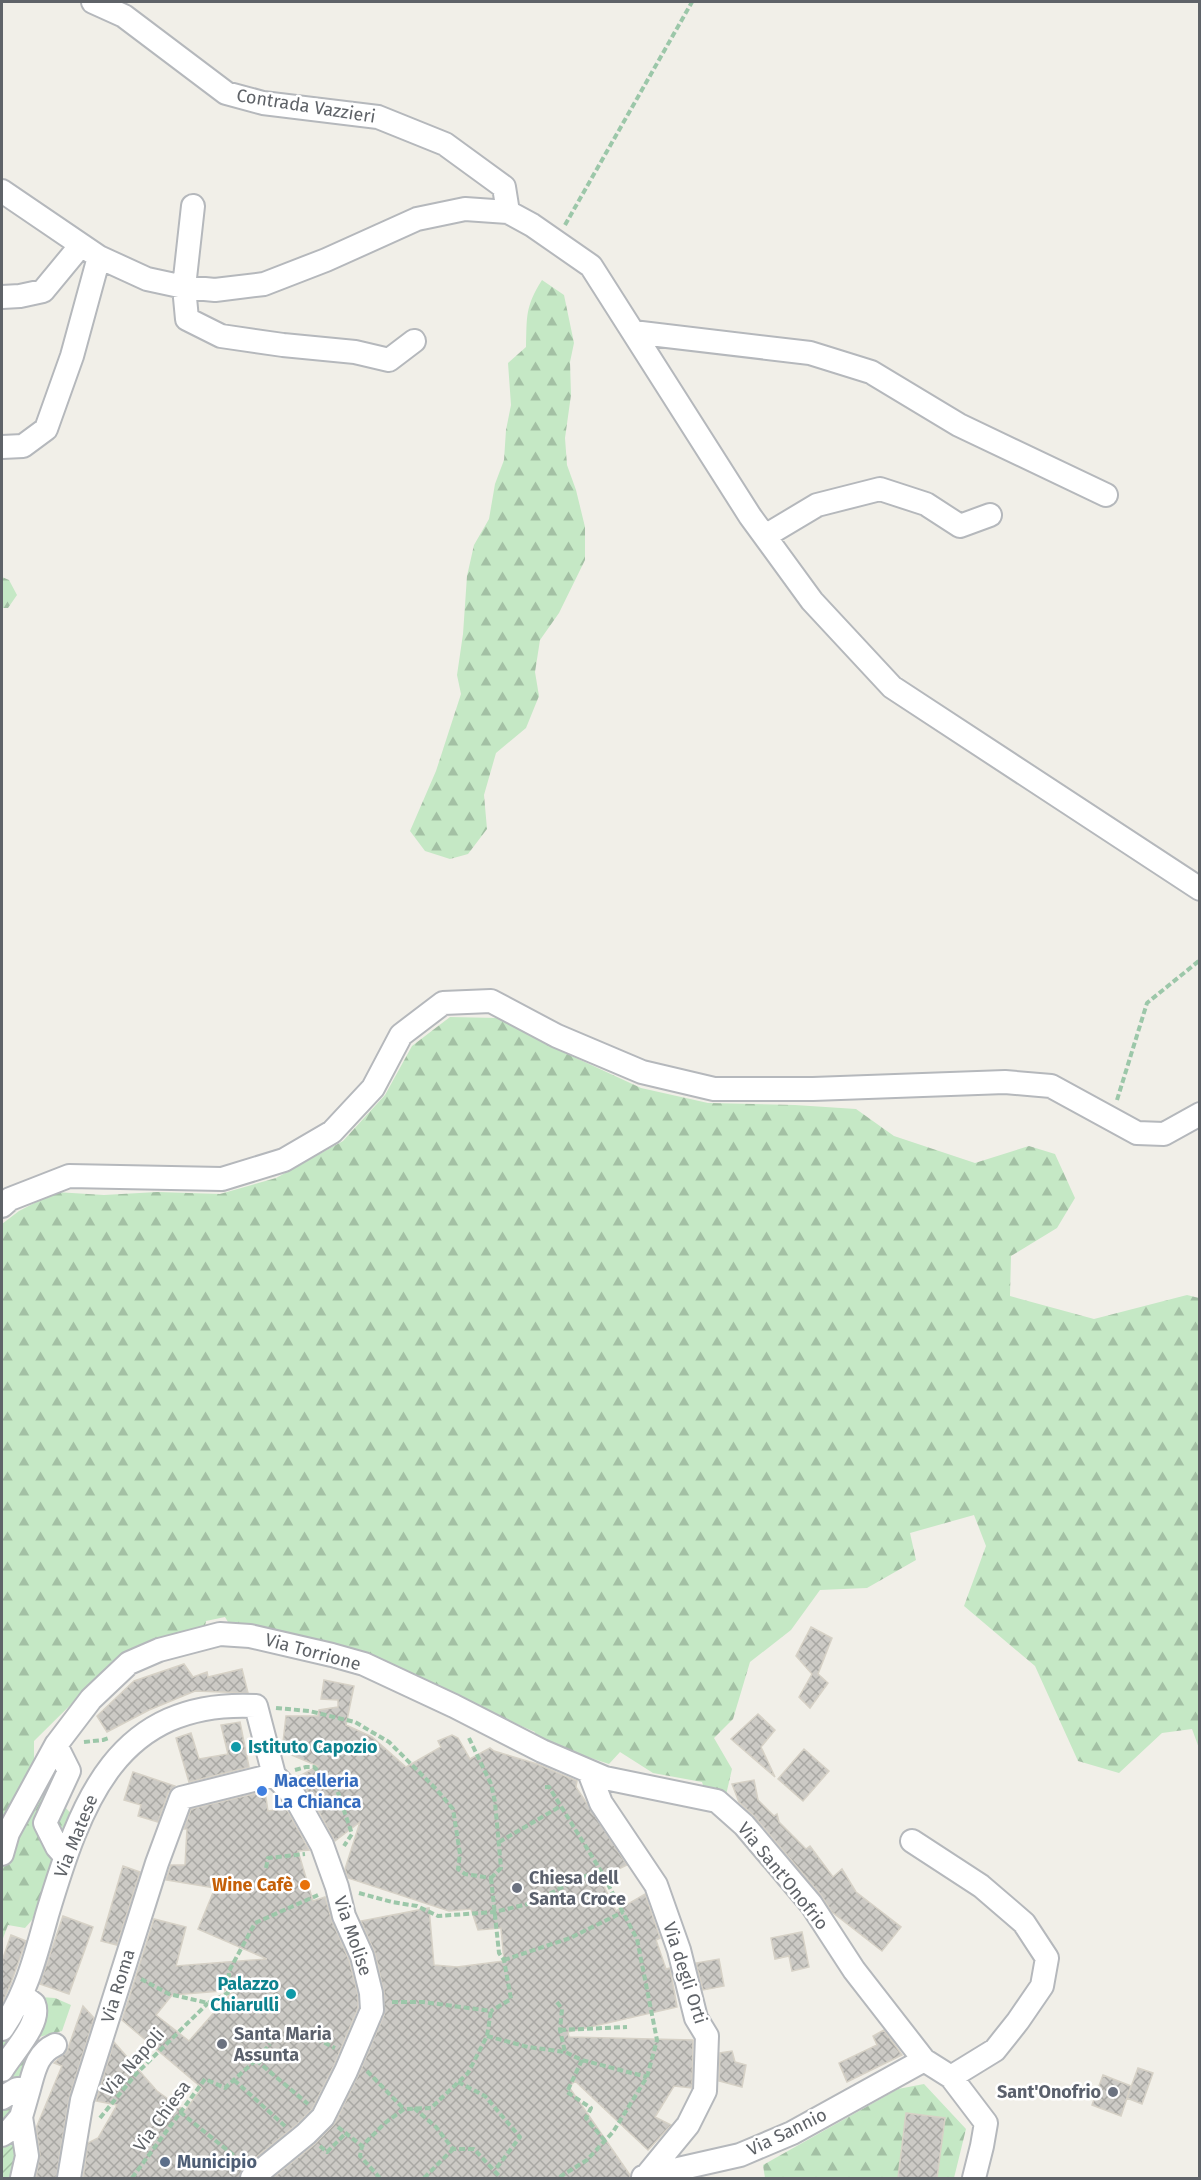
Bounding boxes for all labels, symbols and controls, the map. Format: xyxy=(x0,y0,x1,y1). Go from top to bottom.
street label: Contrada Vazzieri xyxy=(235,84,377,128)
street label: Via Torrione xyxy=(263,1629,363,1675)
place label: Istituto Capozio xyxy=(248,1736,378,1758)
marker: Istituto Capozio xyxy=(229,1740,243,1754)
place label: Macelleria La Chianca xyxy=(274,1770,362,1813)
marker: Macelleria La Chianca xyxy=(255,1784,269,1798)
street label: Via Matese xyxy=(49,1791,103,1881)
street label: Via Sant'Onofrio xyxy=(733,1818,833,1934)
place label: Chiesa dell Santa Croce xyxy=(529,1867,626,1910)
place label: Wine Cafè xyxy=(212,1874,293,1896)
marker: Wine Cafè xyxy=(298,1878,312,1892)
marker: Chiesa dell Santa Croce xyxy=(510,1881,524,1895)
street label: Via Molise xyxy=(329,1893,377,1979)
street label: Via degli Orti xyxy=(658,1919,712,2027)
street label: Via Roma xyxy=(96,1946,140,2026)
place label: Palazzo Chiarulli xyxy=(210,1973,279,2016)
marker: Palazzo Chiarulli xyxy=(284,1987,298,2001)
place label: Santa Maria Assunta xyxy=(233,2023,332,2066)
street label: Via Napoli xyxy=(97,2024,169,2100)
marker: Santa Maria Assunta xyxy=(215,2037,229,2051)
street label: Via Chiesa xyxy=(129,2076,195,2156)
place label: Sant'Onofrio xyxy=(997,2081,1101,2103)
marker: Sant'Onofrio xyxy=(1106,2085,1120,2099)
street label: Via Sannio xyxy=(744,2103,830,2161)
place label: Municipio xyxy=(177,2151,257,2173)
marker: Municipio xyxy=(158,2155,172,2169)

